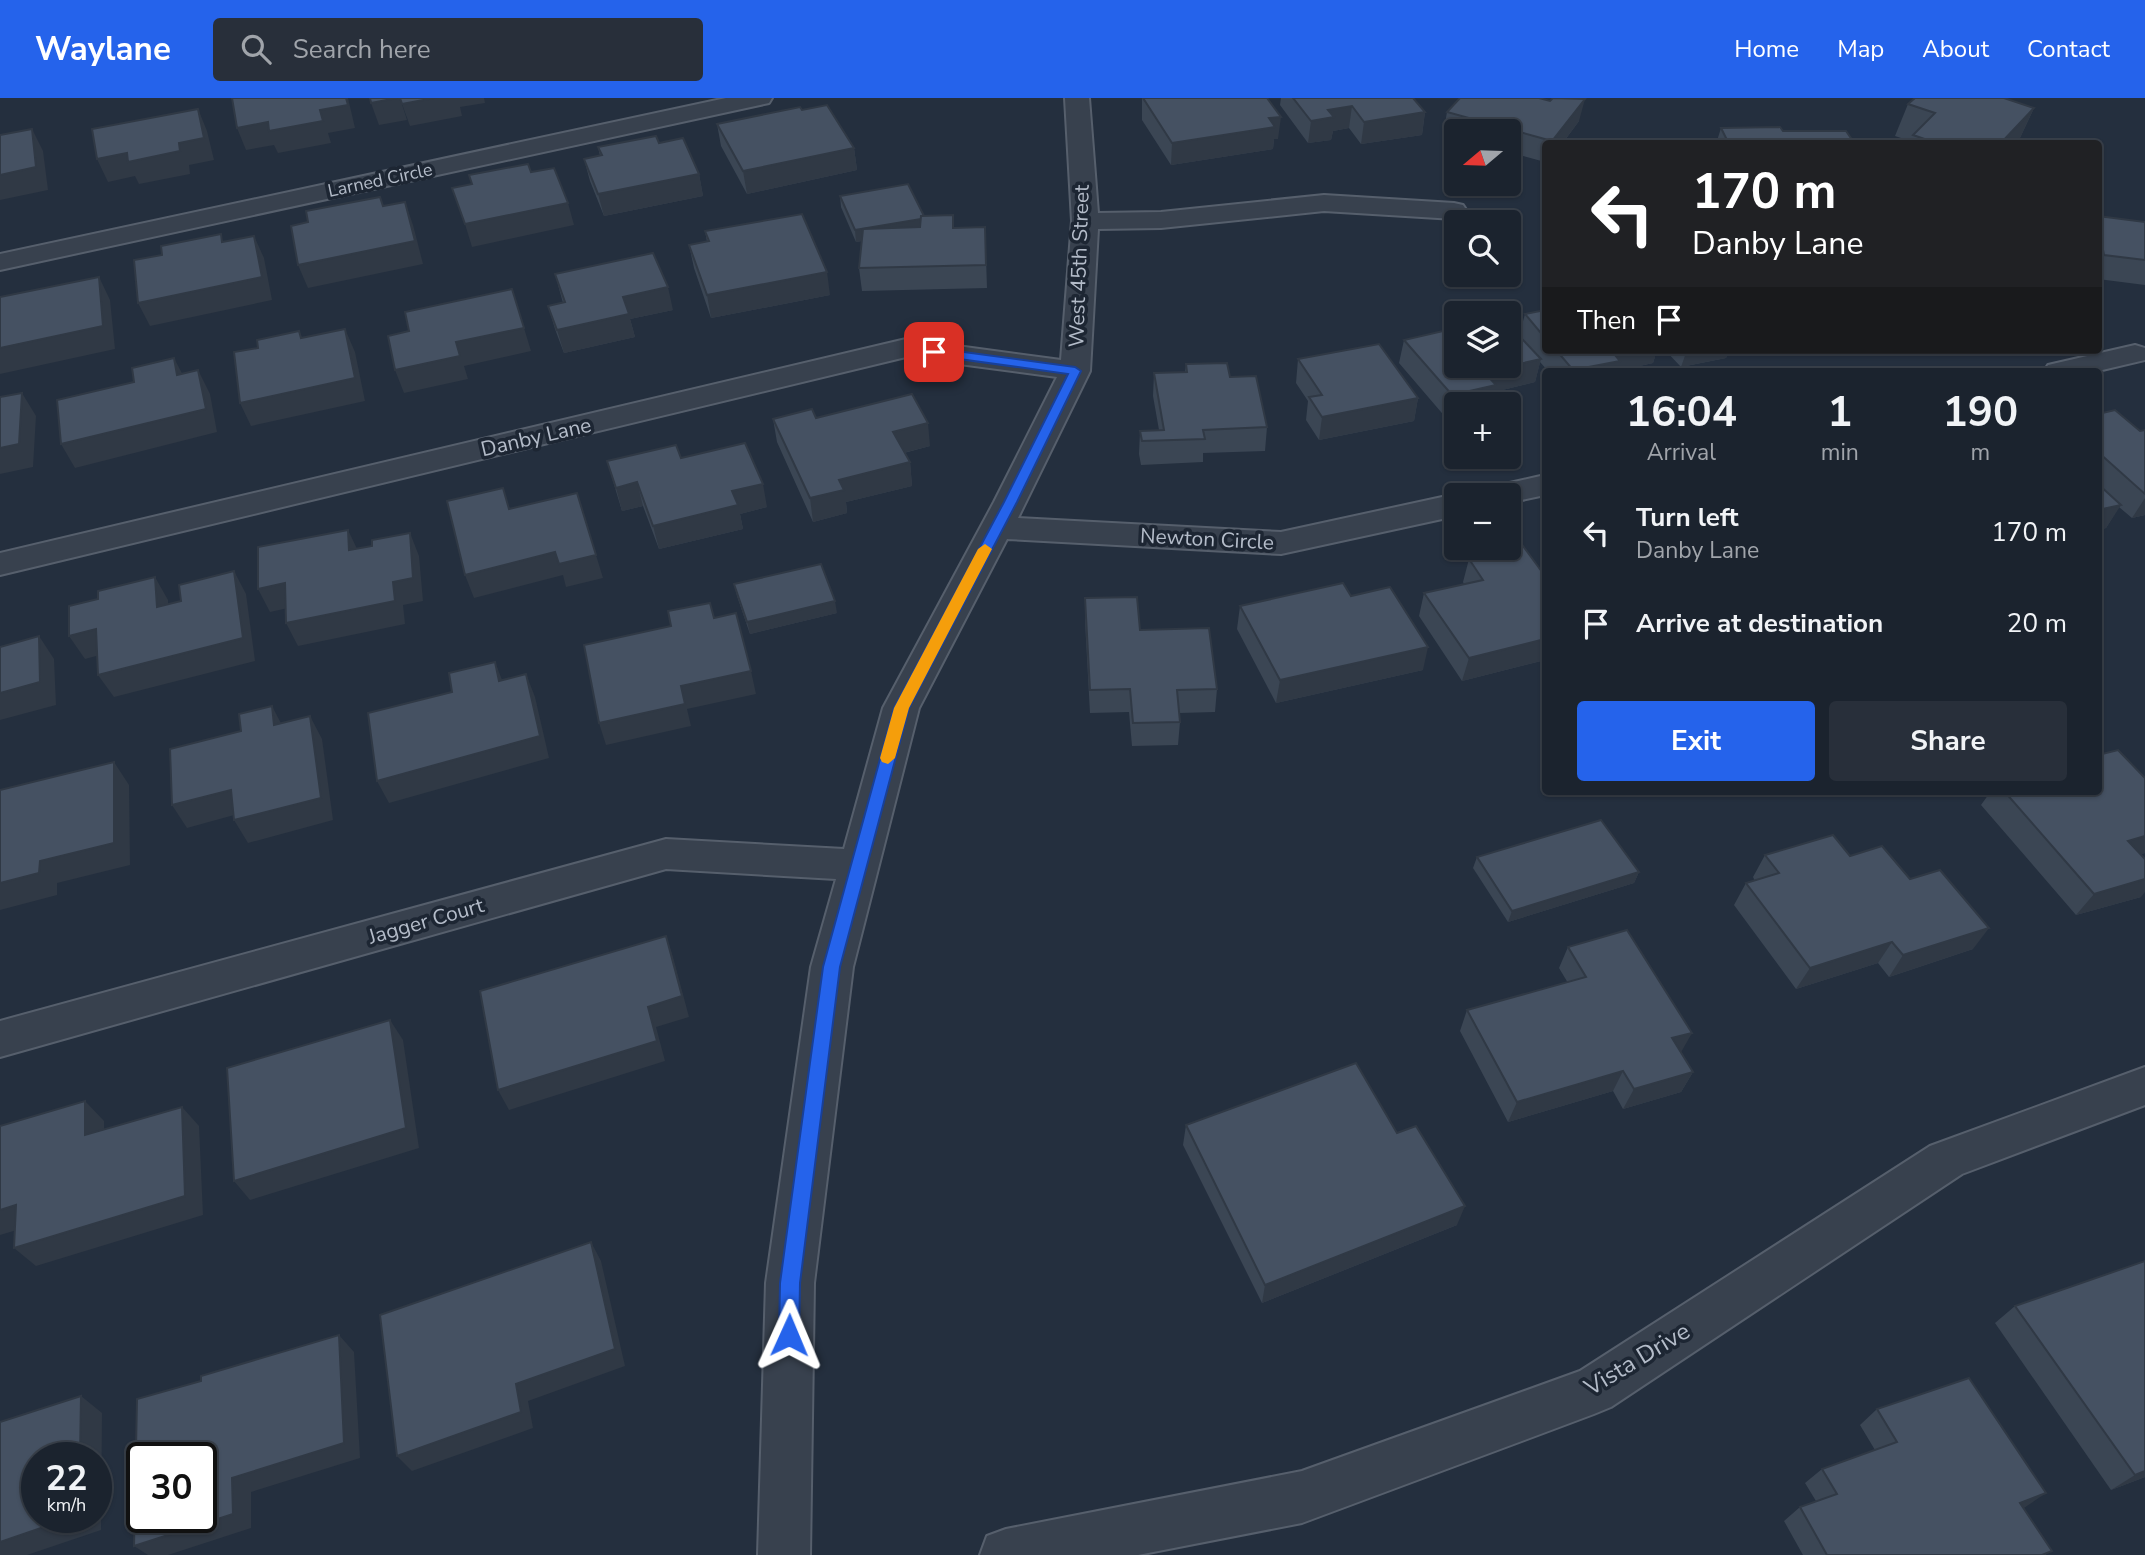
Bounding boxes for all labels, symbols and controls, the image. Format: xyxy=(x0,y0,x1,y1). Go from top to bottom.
search box xyxy=(213,18,703,81)
text: Waylane xyxy=(35,27,171,72)
icon: search xyxy=(237,30,275,68)
text: Search here xyxy=(293,32,431,67)
text: Home xyxy=(1734,33,1799,65)
text: Map xyxy=(1837,33,1884,65)
text: About xyxy=(1922,33,1989,65)
text: Contact xyxy=(2027,33,2110,65)
north arrow xyxy=(1444,119,1521,196)
map controls xyxy=(1444,119,1521,560)
street label: Larned Circle xyxy=(325,157,435,203)
text: 170 m xyxy=(1692,158,1836,225)
icon: left xyxy=(1577,168,1668,259)
street label: West 45th Street xyxy=(1062,183,1096,348)
button: search xyxy=(1444,210,1521,287)
text: Danby Lane xyxy=(1692,222,1864,265)
button: layers xyxy=(1444,301,1521,378)
icon: arrive xyxy=(1650,301,1688,339)
text: Then xyxy=(1577,303,1636,338)
pin xyxy=(904,322,964,382)
icon: arrive xyxy=(915,333,953,371)
text: 16:04 xyxy=(1626,384,1737,441)
text: 1 xyxy=(1827,384,1852,441)
text: 190 xyxy=(1943,384,2018,441)
button: + xyxy=(1444,392,1521,469)
street label: Danby Lane xyxy=(478,411,594,463)
text: Arrival xyxy=(1647,437,1716,468)
text: min xyxy=(1821,437,1859,468)
text: m xyxy=(1971,437,1990,468)
button: − xyxy=(1444,483,1521,560)
text: Turn left xyxy=(1636,500,1739,535)
icon: left xyxy=(1577,514,1615,552)
text: 170 m xyxy=(1991,515,2067,550)
street label: Newton Circle xyxy=(1139,522,1275,556)
text: Danby Lane xyxy=(1636,535,1759,566)
icon: arrive xyxy=(1577,605,1615,643)
text: Arrive at destination xyxy=(1636,606,1883,641)
text: 20 m xyxy=(2007,606,2067,641)
button: Exit xyxy=(1577,701,1815,781)
button: Share xyxy=(1829,701,2067,781)
street label: Jagger Court xyxy=(364,891,488,951)
position arrow xyxy=(752,1298,826,1372)
street label: Vista Drive xyxy=(1577,1315,1696,1404)
speed limit sign: 30 xyxy=(126,1442,217,1533)
text: 22 xyxy=(45,1455,88,1502)
text: km/h xyxy=(47,1493,86,1517)

